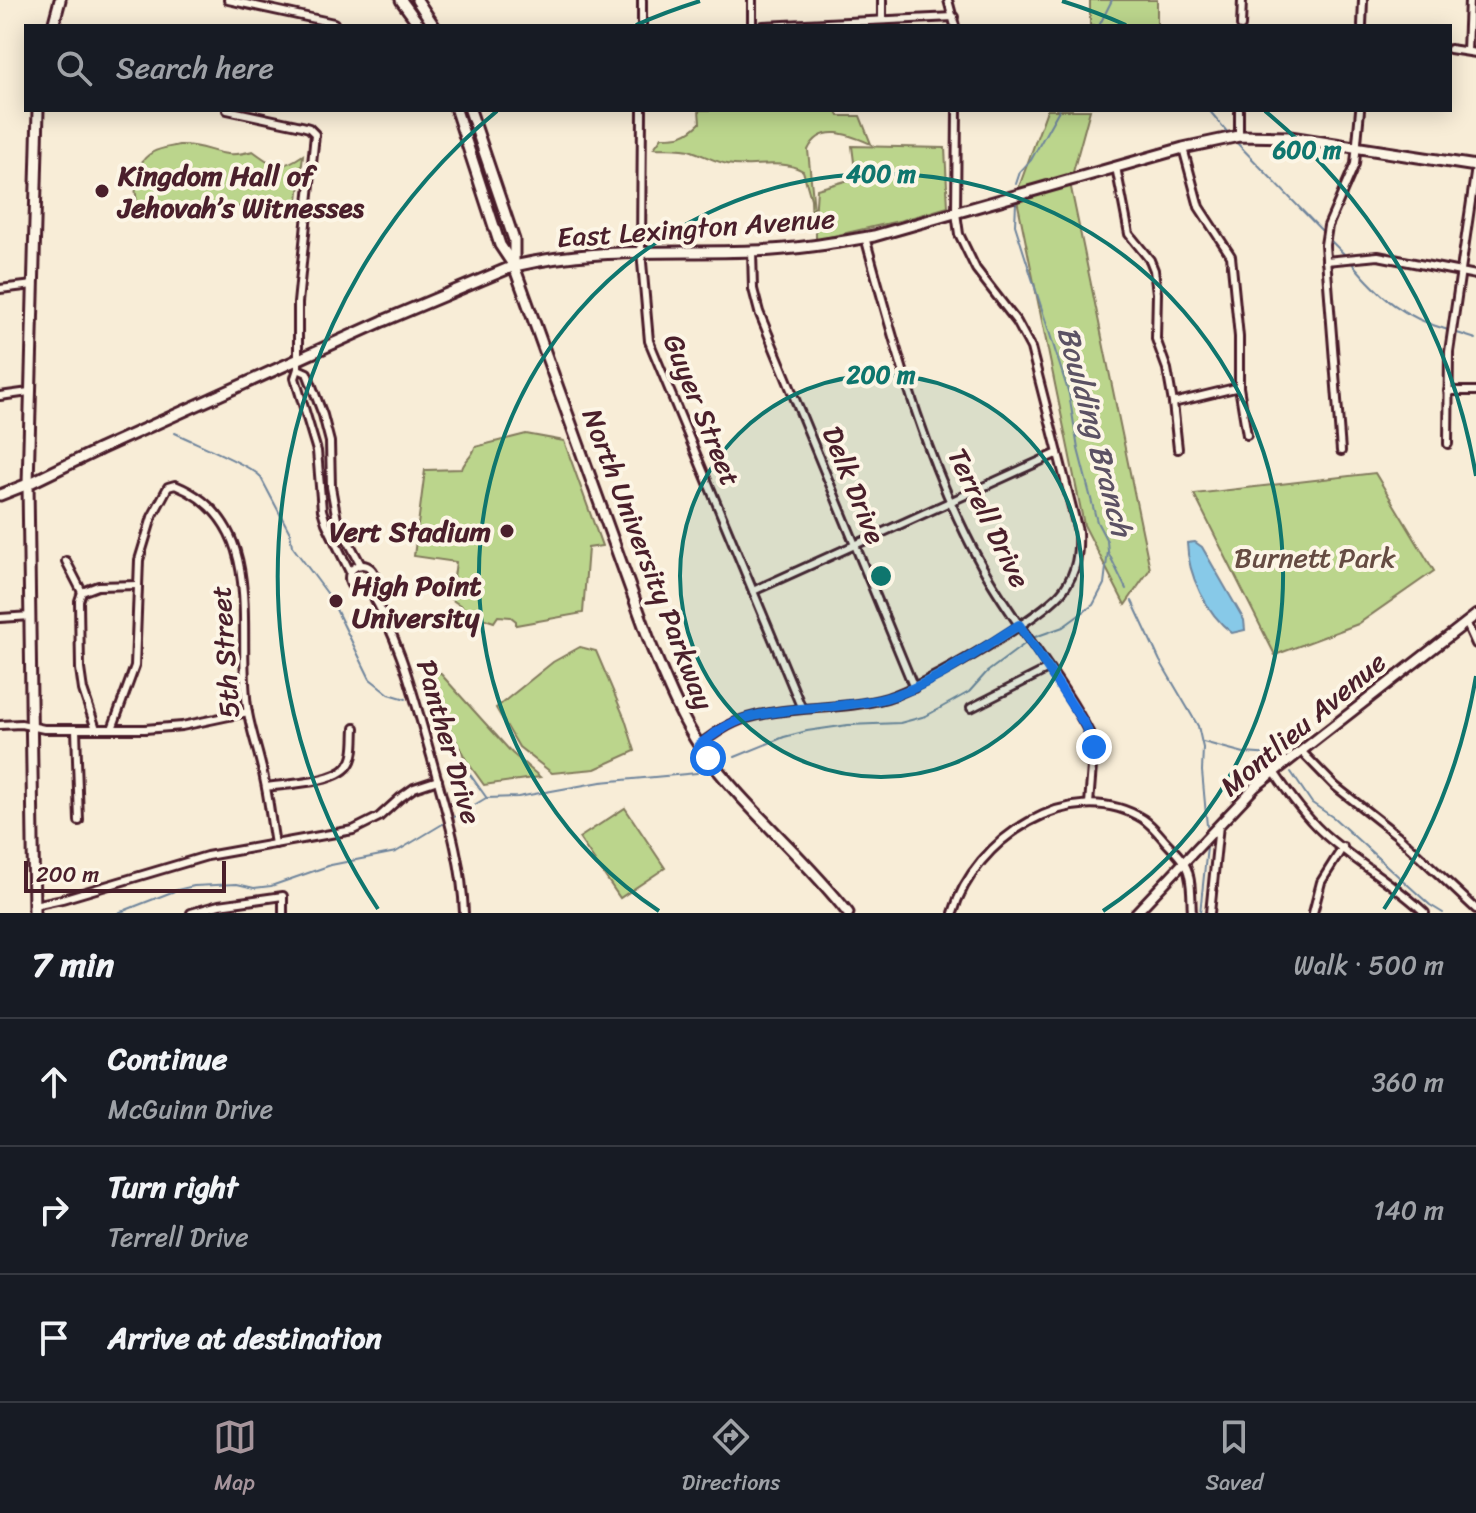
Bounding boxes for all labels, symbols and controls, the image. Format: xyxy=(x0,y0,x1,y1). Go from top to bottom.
search box xyxy=(24,24,1452,112)
text: Search here xyxy=(116,41,274,95)
icon: search xyxy=(52,46,96,90)
text: 600 m xyxy=(1272,129,1342,171)
place label: Kingdom Hall of Jehovah’s Witnesses xyxy=(116,151,364,232)
text: 400 m xyxy=(846,153,917,195)
marker: Kingdom Hall of Jehovah’s Witnesses xyxy=(93,182,111,200)
street label: East Lexington Avenue xyxy=(555,194,837,262)
water label: Boulding Branch xyxy=(1041,320,1150,545)
street label: Guyer Street xyxy=(649,326,755,494)
text: 200 m xyxy=(846,354,916,396)
street label: North University Parkway xyxy=(568,401,728,717)
street label: Delk Drive xyxy=(808,418,900,552)
street label: Terrell Drive xyxy=(934,439,1044,597)
place label: Vert Stadium xyxy=(329,507,491,556)
marker: Vert Stadium xyxy=(498,522,516,540)
park label: Burnett Park xyxy=(1234,533,1396,582)
place label: High Point University xyxy=(352,561,482,642)
centre of rings xyxy=(867,562,895,590)
street label: 5th Street xyxy=(196,584,254,720)
marker: High Point University xyxy=(327,592,345,610)
street label: Montlieu Avenue xyxy=(1208,639,1398,809)
street label: Panther Drive xyxy=(402,654,496,830)
route end xyxy=(1076,729,1112,765)
route start xyxy=(690,740,726,776)
text: 200 m xyxy=(36,855,99,894)
scale bar xyxy=(24,857,226,893)
text: 7 min xyxy=(32,935,114,995)
text: Walk · 500 m xyxy=(1294,942,1444,988)
text: Continue xyxy=(108,1032,227,1086)
text: 360 m xyxy=(1372,1059,1444,1105)
icon: ahead xyxy=(32,1060,76,1104)
text: McGuinn Drive xyxy=(108,1086,273,1132)
text: Turn right xyxy=(108,1160,238,1214)
text: 140 m xyxy=(1373,1187,1444,1233)
icon: right xyxy=(32,1188,76,1232)
text: Terrell Drive xyxy=(108,1214,249,1260)
text: Arrive at destination xyxy=(108,1311,382,1365)
icon: arrive xyxy=(32,1316,76,1360)
tab: Map xyxy=(213,1415,257,1502)
tab: Directions xyxy=(682,1415,780,1502)
tab: Saved xyxy=(1205,1415,1263,1502)

